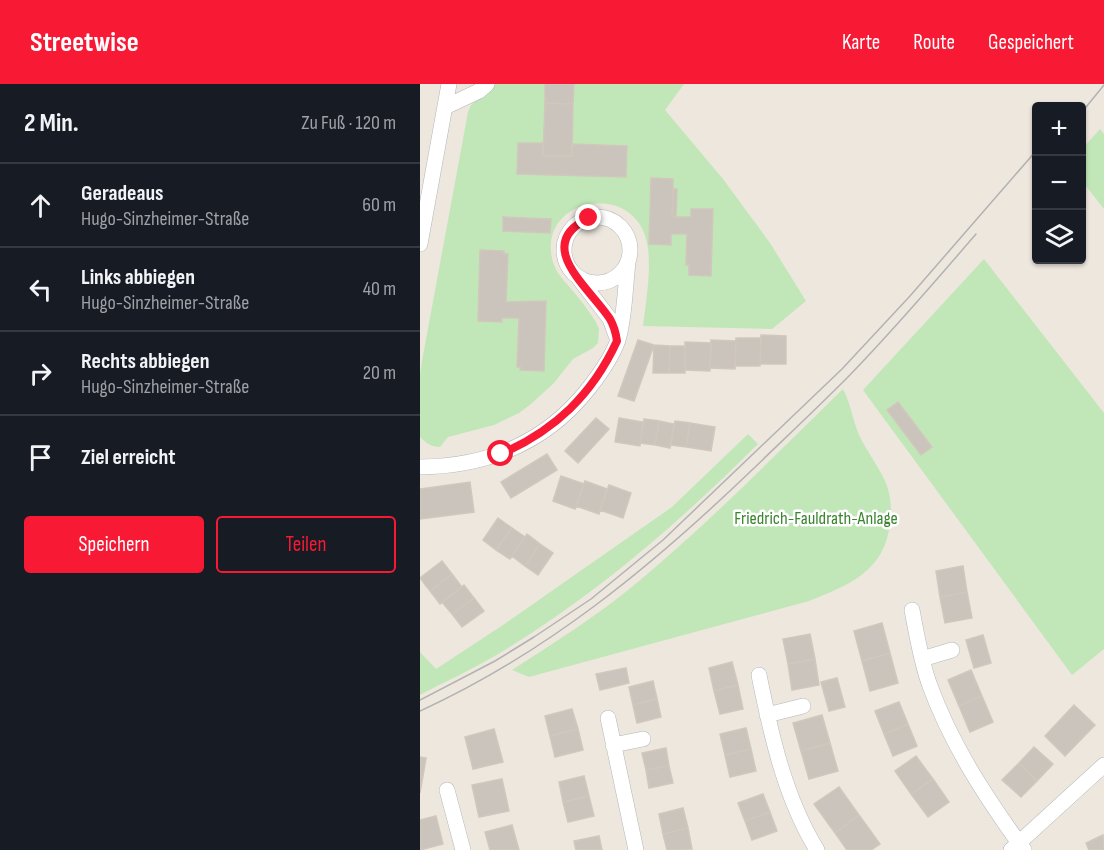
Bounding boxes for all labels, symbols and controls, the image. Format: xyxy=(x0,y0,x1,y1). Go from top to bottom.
text: Streetwise xyxy=(30,26,139,59)
text: Karte xyxy=(842,30,880,55)
text: Route xyxy=(913,30,955,55)
text: Gespeichert xyxy=(988,30,1074,55)
map controls xyxy=(1032,102,1086,264)
button: + xyxy=(1032,102,1086,156)
text: 2 Min. xyxy=(24,108,79,139)
text: Zu Fuß · 120 m xyxy=(301,111,396,135)
button: − xyxy=(1032,156,1086,210)
text: Geradeaus xyxy=(81,180,164,207)
icon: ahead xyxy=(24,189,57,222)
text: 60 m xyxy=(362,193,396,217)
route end xyxy=(575,204,601,230)
text: Hugo-Sinzheimer-Straße xyxy=(81,207,249,231)
button: layers xyxy=(1032,210,1086,264)
text: Links abbiegen xyxy=(81,264,195,291)
icon: left xyxy=(24,273,57,306)
text: 40 m xyxy=(363,277,396,301)
text: Hugo-Sinzheimer-Straße xyxy=(81,291,249,315)
text: Rechts abbiegen xyxy=(81,348,210,375)
icon: right xyxy=(24,357,57,390)
text: 20 m xyxy=(363,361,396,385)
text: Hugo-Sinzheimer-Straße xyxy=(81,375,249,399)
route start xyxy=(487,440,513,466)
icon: arrive xyxy=(24,441,57,474)
text: Ziel erreicht xyxy=(81,444,176,471)
park label: Friedrich-Fauldrath-Anlage xyxy=(734,508,898,529)
button: Speichern xyxy=(24,516,204,573)
button: Teilen xyxy=(216,516,396,573)

